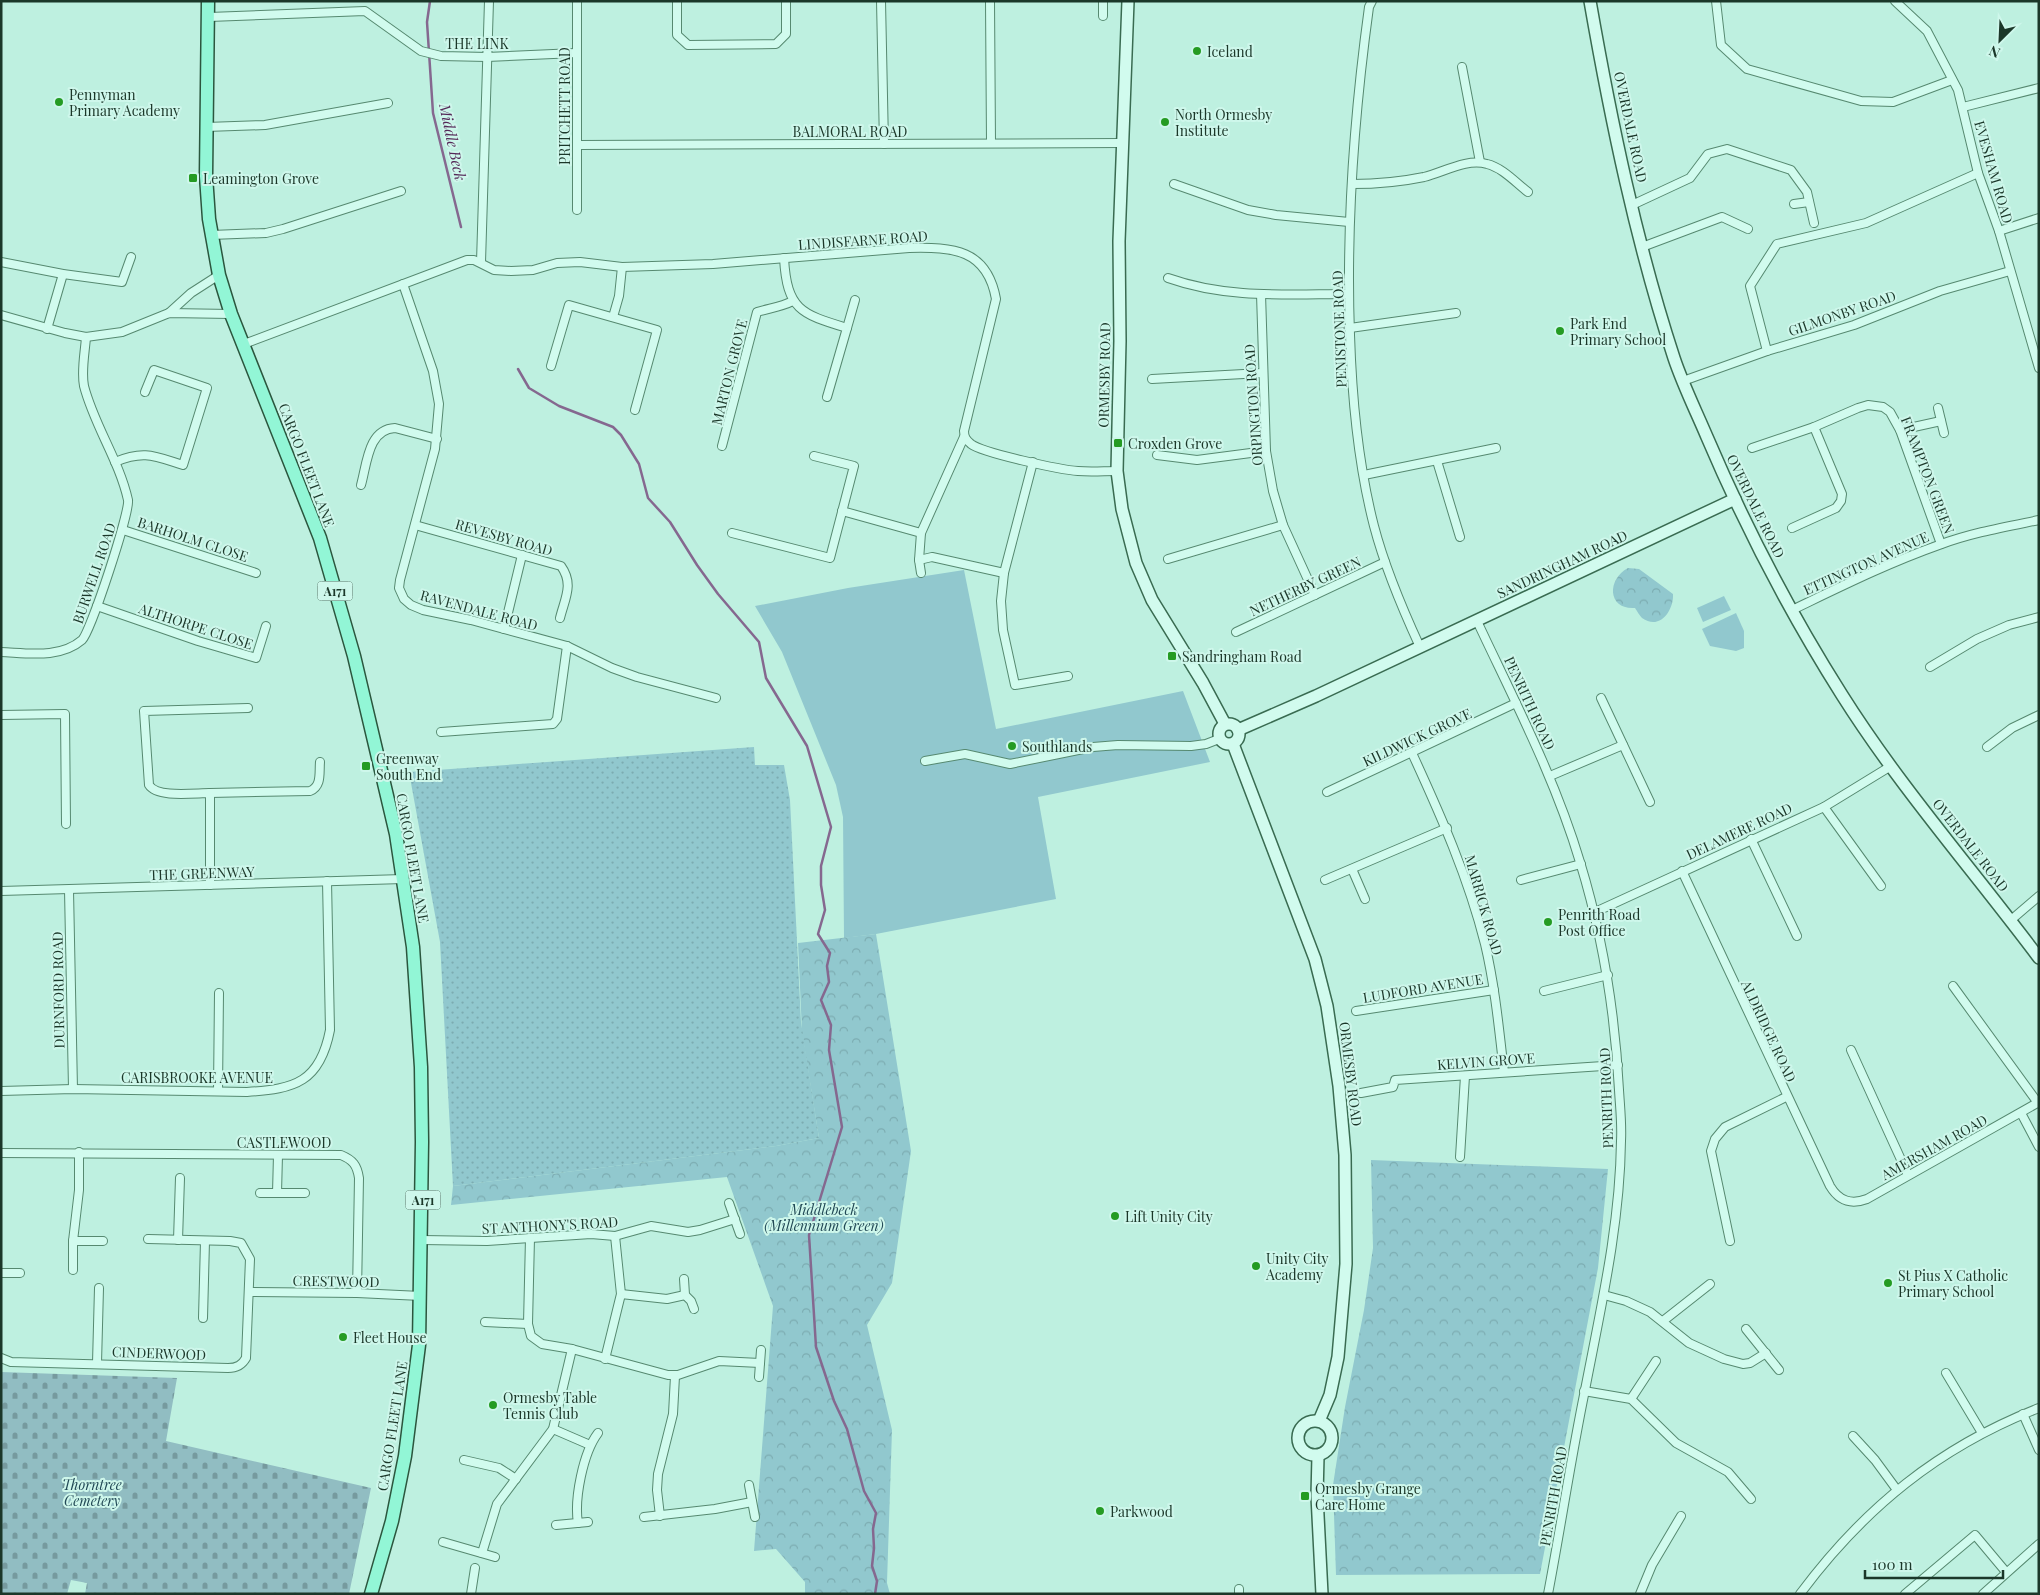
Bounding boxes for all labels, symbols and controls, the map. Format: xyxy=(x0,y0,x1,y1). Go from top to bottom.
north arrow xyxy=(1975,15,2025,65)
street label: THE LINK xyxy=(445,34,509,53)
place label: Iceland xyxy=(1207,42,1253,61)
text: N xyxy=(1986,42,2003,63)
marker: Iceland xyxy=(1191,45,1203,57)
street label: PRITCHETT ROAD xyxy=(555,47,574,165)
street label: OVERDALE ROAD xyxy=(1610,70,1652,184)
place label: Pennyman Primary Academy xyxy=(69,85,180,120)
marker: Pennyman Primary Academy xyxy=(53,96,65,108)
water label: Middle Beck xyxy=(435,101,471,183)
place label: North Ormesby Institute xyxy=(1175,105,1272,140)
marker: North Ormesby Institute xyxy=(1159,116,1171,128)
street label: EVESHAM ROAD xyxy=(1970,118,2018,226)
street label: BALMORAL ROAD xyxy=(793,122,907,141)
place label: Leamington Grove xyxy=(203,169,319,188)
marker: Leamington Grove xyxy=(187,172,199,184)
street label: LINDISFARNE ROAD xyxy=(798,226,928,254)
street label: PENISTONE ROAD xyxy=(1327,270,1351,388)
street label: GILMONBY ROAD xyxy=(1786,286,1898,340)
place label: Park End Primary School xyxy=(1570,314,1666,349)
street label: MARTON GROVE xyxy=(707,317,751,427)
street label: ORMESBY ROAD xyxy=(1094,322,1114,428)
marker: Park End Primary School xyxy=(1554,325,1566,337)
street label: ORPINGTON ROAD xyxy=(1239,343,1267,467)
street label: CARGO FLEET LANE xyxy=(275,400,339,530)
street label: FRAMPTON GREEN xyxy=(1897,414,1959,536)
place label: Croxden Grove xyxy=(1128,434,1222,453)
marker: Croxden Grove xyxy=(1112,437,1124,449)
street label: OVERDALE ROAD xyxy=(1723,451,1789,561)
street label: BARHOLM CLOSE xyxy=(135,512,251,566)
street label: REVESBY ROAD xyxy=(453,514,555,560)
street label: BURWELL ROAD xyxy=(68,520,120,626)
street label: SANDRINGHAM ROAD xyxy=(1494,525,1630,603)
street label: ETTINGTON AVENUE xyxy=(1800,527,1932,599)
street label: NETHERBY GREEN xyxy=(1246,552,1364,620)
road number: A171 xyxy=(318,582,352,600)
street label: RAVENDALE ROAD xyxy=(418,585,540,635)
street label: ALTHORPE CLOSE xyxy=(136,598,255,653)
place label: Sandringham Road xyxy=(1182,647,1302,666)
marker: Sandringham Road xyxy=(1166,650,1178,662)
street label: PENRITH ROAD xyxy=(1500,653,1560,753)
street label: KILDWICK GROVE xyxy=(1359,703,1475,771)
place label: Southlands xyxy=(1022,737,1092,756)
marker: Southlands xyxy=(1006,740,1018,752)
place label: Greenway South End xyxy=(376,749,441,784)
marker: Greenway South End xyxy=(360,760,372,772)
street label: CARGO FLEET LANE xyxy=(392,792,434,924)
street label: OVERDALE ROAD xyxy=(1929,795,2013,895)
street label: DELAMERE ROAD xyxy=(1683,798,1795,864)
street label: MARRICK ROAD xyxy=(1461,853,1507,957)
street label: THE GREENWAY xyxy=(149,862,256,884)
place label: Penrith Road Post Office xyxy=(1558,905,1640,940)
marker: Penrith Road Post Office xyxy=(1542,916,1554,928)
street label: DURNFORD ROAD xyxy=(47,931,69,1049)
street label: LUDFORD AVENUE xyxy=(1362,969,1484,1007)
street label: ALDRIDGE ROAD xyxy=(1737,976,1801,1085)
street label: ORMESBY ROAD xyxy=(1335,1021,1367,1127)
street label: PENRITH ROAD xyxy=(1595,1047,1617,1149)
street label: KELVIN GROVE xyxy=(1436,1048,1536,1074)
street label: CARISBROOKE AVENUE xyxy=(121,1068,273,1087)
street label: AMERSHAM ROAD xyxy=(1877,1110,1990,1185)
street label: CASTLEWOOD xyxy=(237,1133,331,1152)
road number: A171 xyxy=(406,1190,440,1210)
park label: Middlebeck (Millennium Green) xyxy=(764,1200,884,1235)
place label: Lift Unity City xyxy=(1125,1207,1213,1226)
marker: Lift Unity City xyxy=(1109,1210,1121,1222)
street label: ST ANTHONY'S ROAD xyxy=(481,1212,619,1238)
place label: Unity City Academy xyxy=(1265,1249,1329,1284)
marker: Unity City Academy xyxy=(1250,1260,1262,1272)
place label: St Pius X Catholic Primary School xyxy=(1898,1266,2008,1301)
street label: CRESTWOOD xyxy=(292,1271,380,1291)
marker: St Pius X Catholic Primary School xyxy=(1882,1277,1894,1289)
place label: Fleet House xyxy=(353,1328,427,1347)
marker: Fleet House xyxy=(337,1331,349,1343)
street label: CINDERWOOD xyxy=(112,1342,206,1364)
street label: CARGO FLEET LANE xyxy=(372,1360,412,1492)
place label: Ormesby Table Tennis Club xyxy=(503,1388,597,1423)
marker: Ormesby Table Tennis Club xyxy=(487,1399,499,1411)
street label: PENRITH ROAD xyxy=(1535,1445,1571,1547)
park label: Thorntree Cemetery xyxy=(62,1475,122,1510)
place label: Ormesby Grange Care Home xyxy=(1315,1479,1421,1514)
marker: Ormesby Grange Care Home xyxy=(1299,1490,1311,1502)
place label: Parkwood xyxy=(1110,1502,1173,1521)
marker: Parkwood xyxy=(1094,1505,1106,1517)
scale bar xyxy=(1865,1548,2002,1580)
text: 100 m xyxy=(1872,1554,1913,1574)

